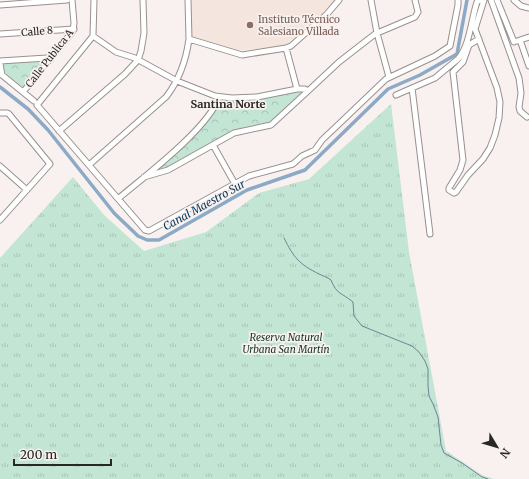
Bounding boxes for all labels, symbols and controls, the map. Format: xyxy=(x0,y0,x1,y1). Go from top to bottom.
place label: Instituto Técnico Salesiano Villada xyxy=(258,13,340,38)
marker: Instituto Técnico Salesiano Villada xyxy=(245,20,255,30)
street label: Calle 8 xyxy=(21,24,53,39)
street label: Calle Publica A xyxy=(23,26,77,90)
district label: Santina Norte xyxy=(190,97,266,111)
water label: Canal Maestro Sur xyxy=(160,176,248,233)
park label: Reserva Natural Urbana San Martín xyxy=(243,331,329,356)
north arrow xyxy=(477,427,517,467)
scale bar xyxy=(14,441,111,467)
text: N xyxy=(497,445,513,461)
text: 200 m xyxy=(20,447,57,462)

